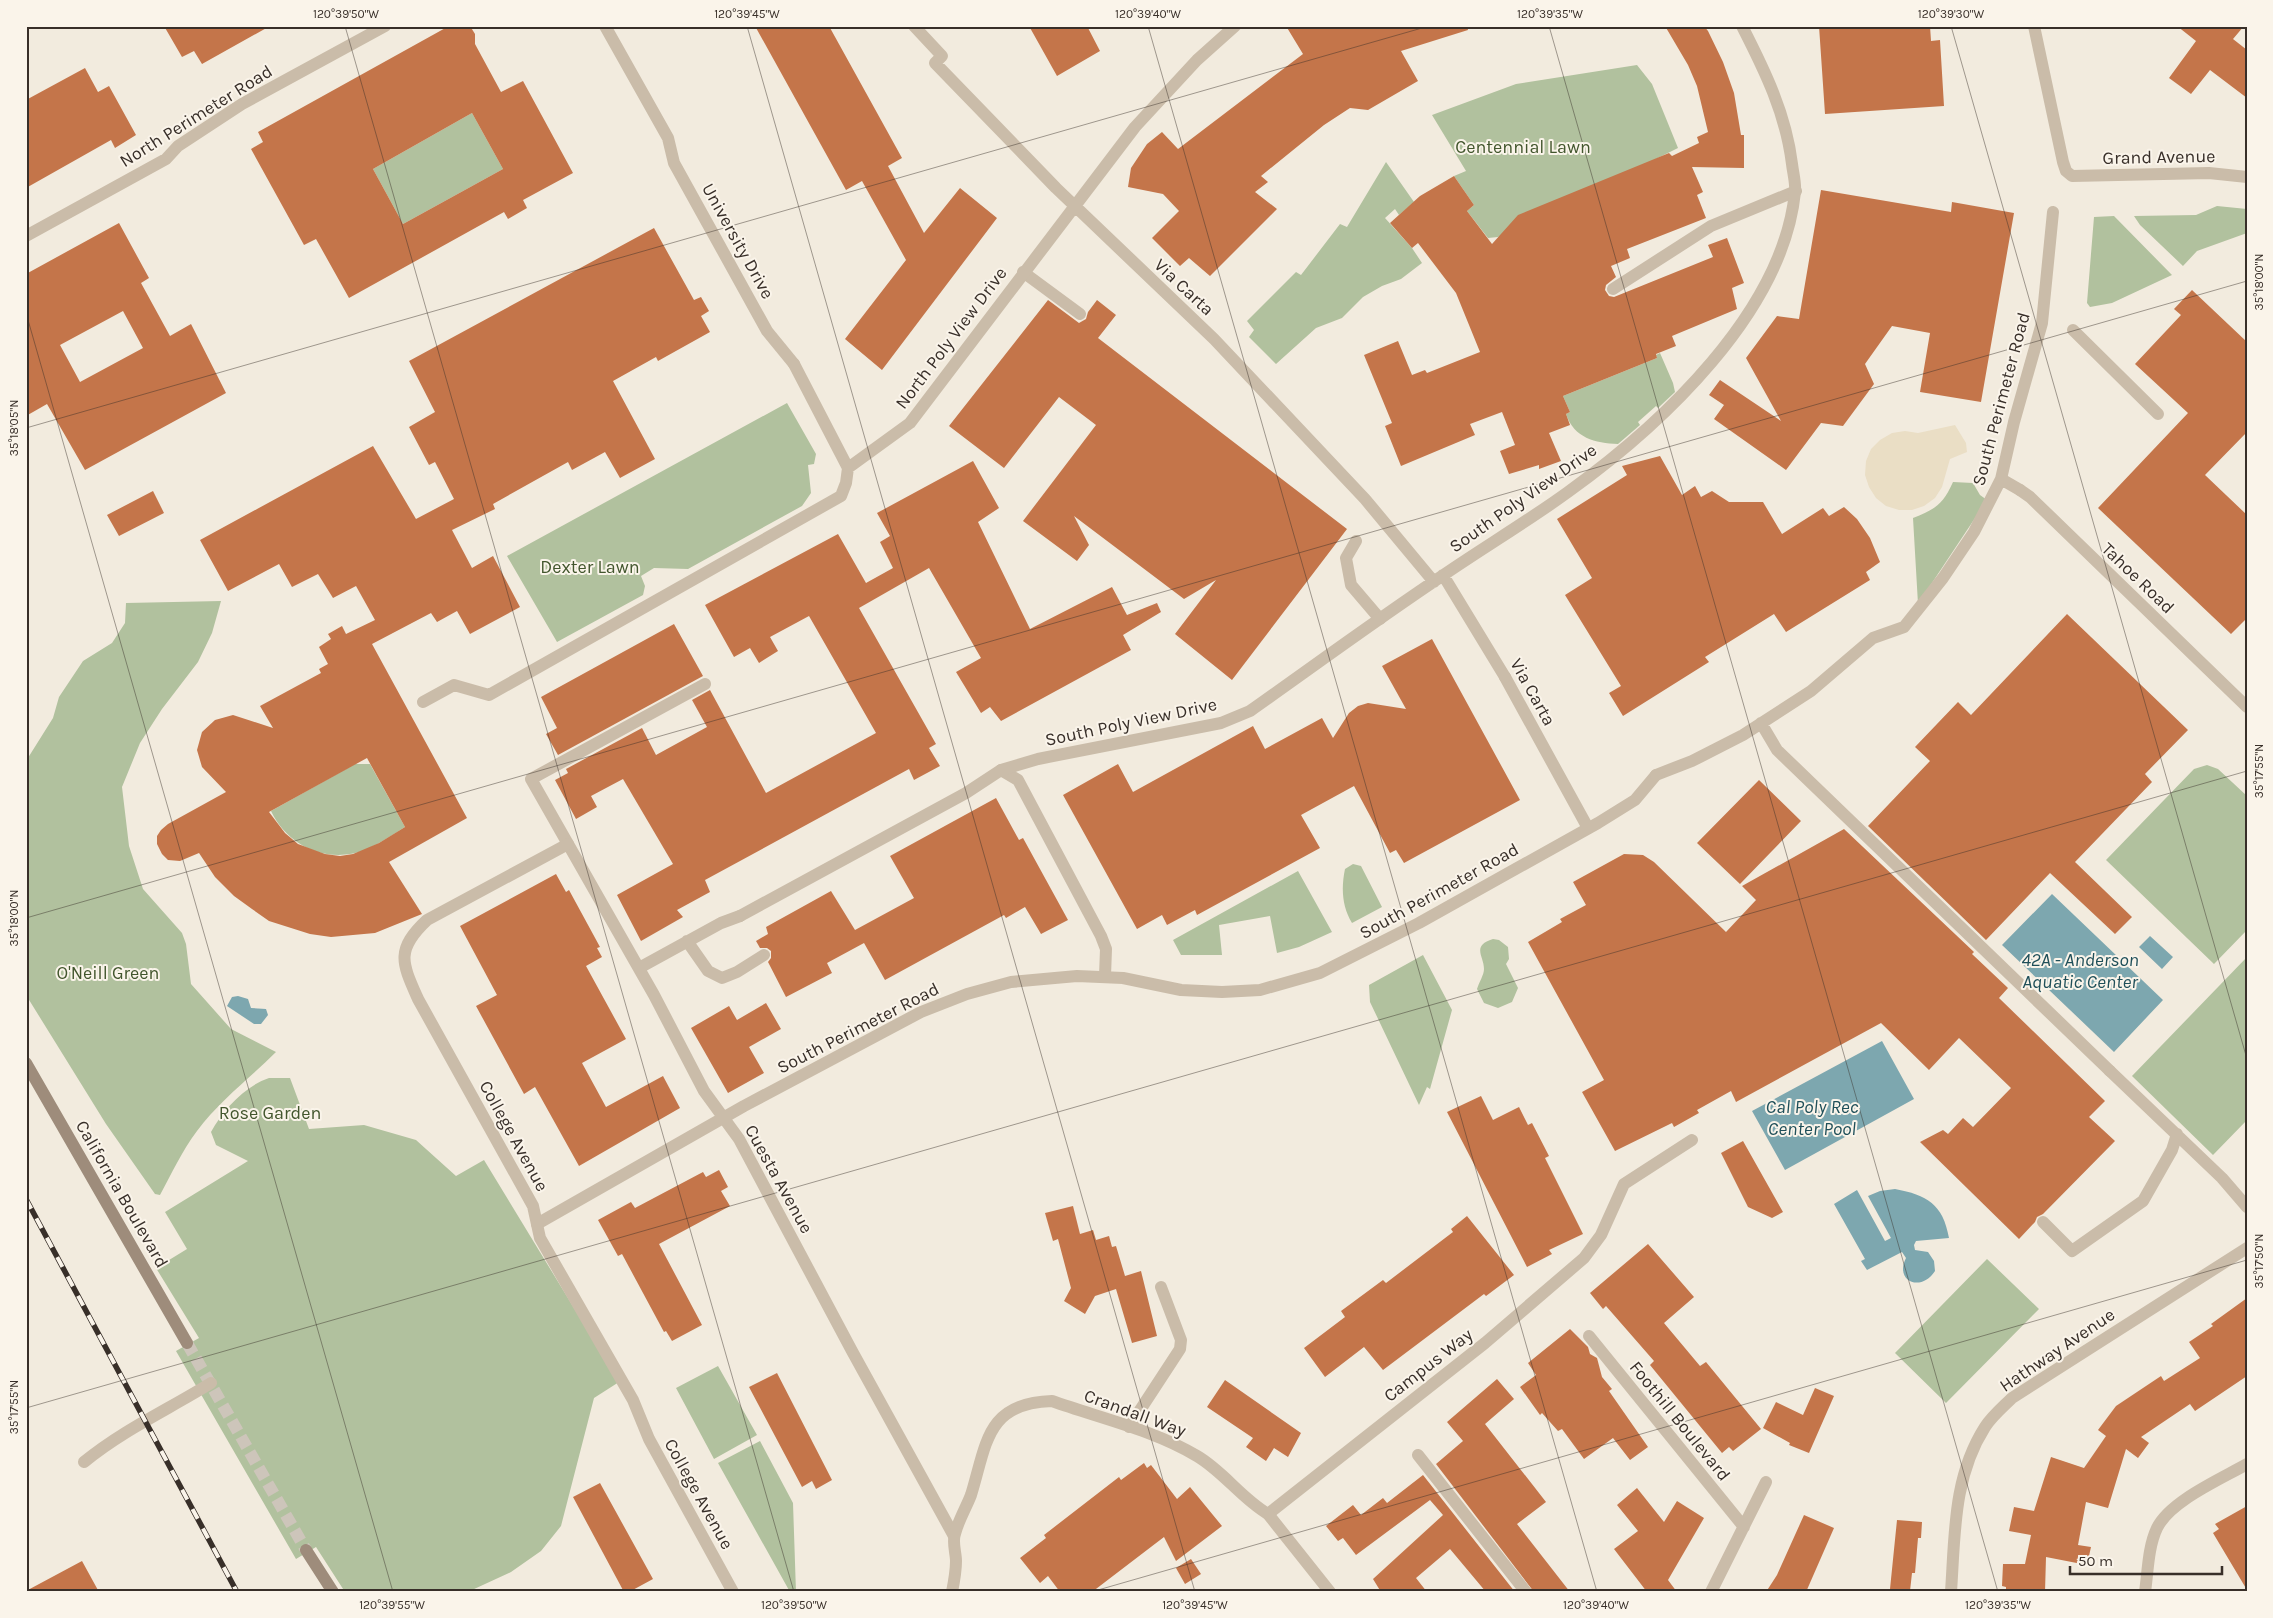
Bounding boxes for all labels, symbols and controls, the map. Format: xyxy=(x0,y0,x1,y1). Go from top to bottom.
text: 120°39'50"W xyxy=(313,7,379,21)
text: 120°39'45"W xyxy=(714,7,780,21)
text: 120°39'40"W xyxy=(1115,7,1181,21)
text: 120°39'35"W xyxy=(1517,7,1583,21)
text: 120°39'30"W xyxy=(1918,7,1984,21)
street label: North Perimeter Road xyxy=(116,60,276,172)
park label: Centennial Lawn xyxy=(1455,136,1591,158)
street label: Grand Avenue xyxy=(2102,145,2216,169)
street label: University Drive xyxy=(697,179,779,303)
text: 35°18'00"N xyxy=(2252,253,2266,311)
street label: Via Carta xyxy=(1150,254,1218,320)
street label: North Poly View Drive xyxy=(890,263,1012,413)
street label: South Perimeter Road xyxy=(1967,310,2035,488)
text: 35°18'05"N xyxy=(7,400,21,456)
street label: South Poly View Drive xyxy=(1445,439,1601,557)
street label: Tahoe Road xyxy=(2097,538,2179,618)
park label: Dexter Lawn xyxy=(540,556,640,578)
street label: Via Carta xyxy=(1505,654,1561,730)
street label: South Poly View Drive xyxy=(1043,693,1219,751)
text: 35°17'55"N xyxy=(2252,744,2266,798)
street label: South Perimeter Road xyxy=(1355,838,1523,944)
text: 35°18'00"N xyxy=(7,889,21,947)
water label: 42A - Anderson Aquatic Center xyxy=(2021,949,2139,993)
park label: O'Neill Green xyxy=(57,962,159,984)
street label: South Perimeter Road xyxy=(773,978,943,1078)
street label: College Avenue xyxy=(475,1077,553,1195)
water label: Cal Poly Rec Center Pool xyxy=(1766,1096,1859,1140)
park label: Rose Garden xyxy=(219,1102,321,1124)
street label: California Boulevard xyxy=(71,1116,173,1272)
street label: Cuesta Avenue xyxy=(740,1121,818,1237)
text: 35°17'50"N xyxy=(2252,1234,2266,1288)
street label: Hathway Avenue xyxy=(1995,1303,2119,1397)
street label: Campus Way xyxy=(1379,1323,1477,1407)
street label: Foothill Boulevard xyxy=(1625,1356,1735,1486)
text: 35°17'55"N xyxy=(7,1380,21,1434)
street label: Crandall Way xyxy=(1081,1384,1190,1442)
street label: College Avenue xyxy=(660,1435,738,1553)
scale bar xyxy=(2070,1543,2223,1575)
text: 50 m xyxy=(2078,1552,2113,1570)
text: 120°39'55"W xyxy=(359,1598,425,1612)
text: 120°39'50"W xyxy=(761,1598,827,1612)
text: 120°39'45"W xyxy=(1162,1598,1228,1612)
text: 120°39'40"W xyxy=(1563,1598,1629,1612)
text: 120°39'35"W xyxy=(1965,1598,2031,1612)

